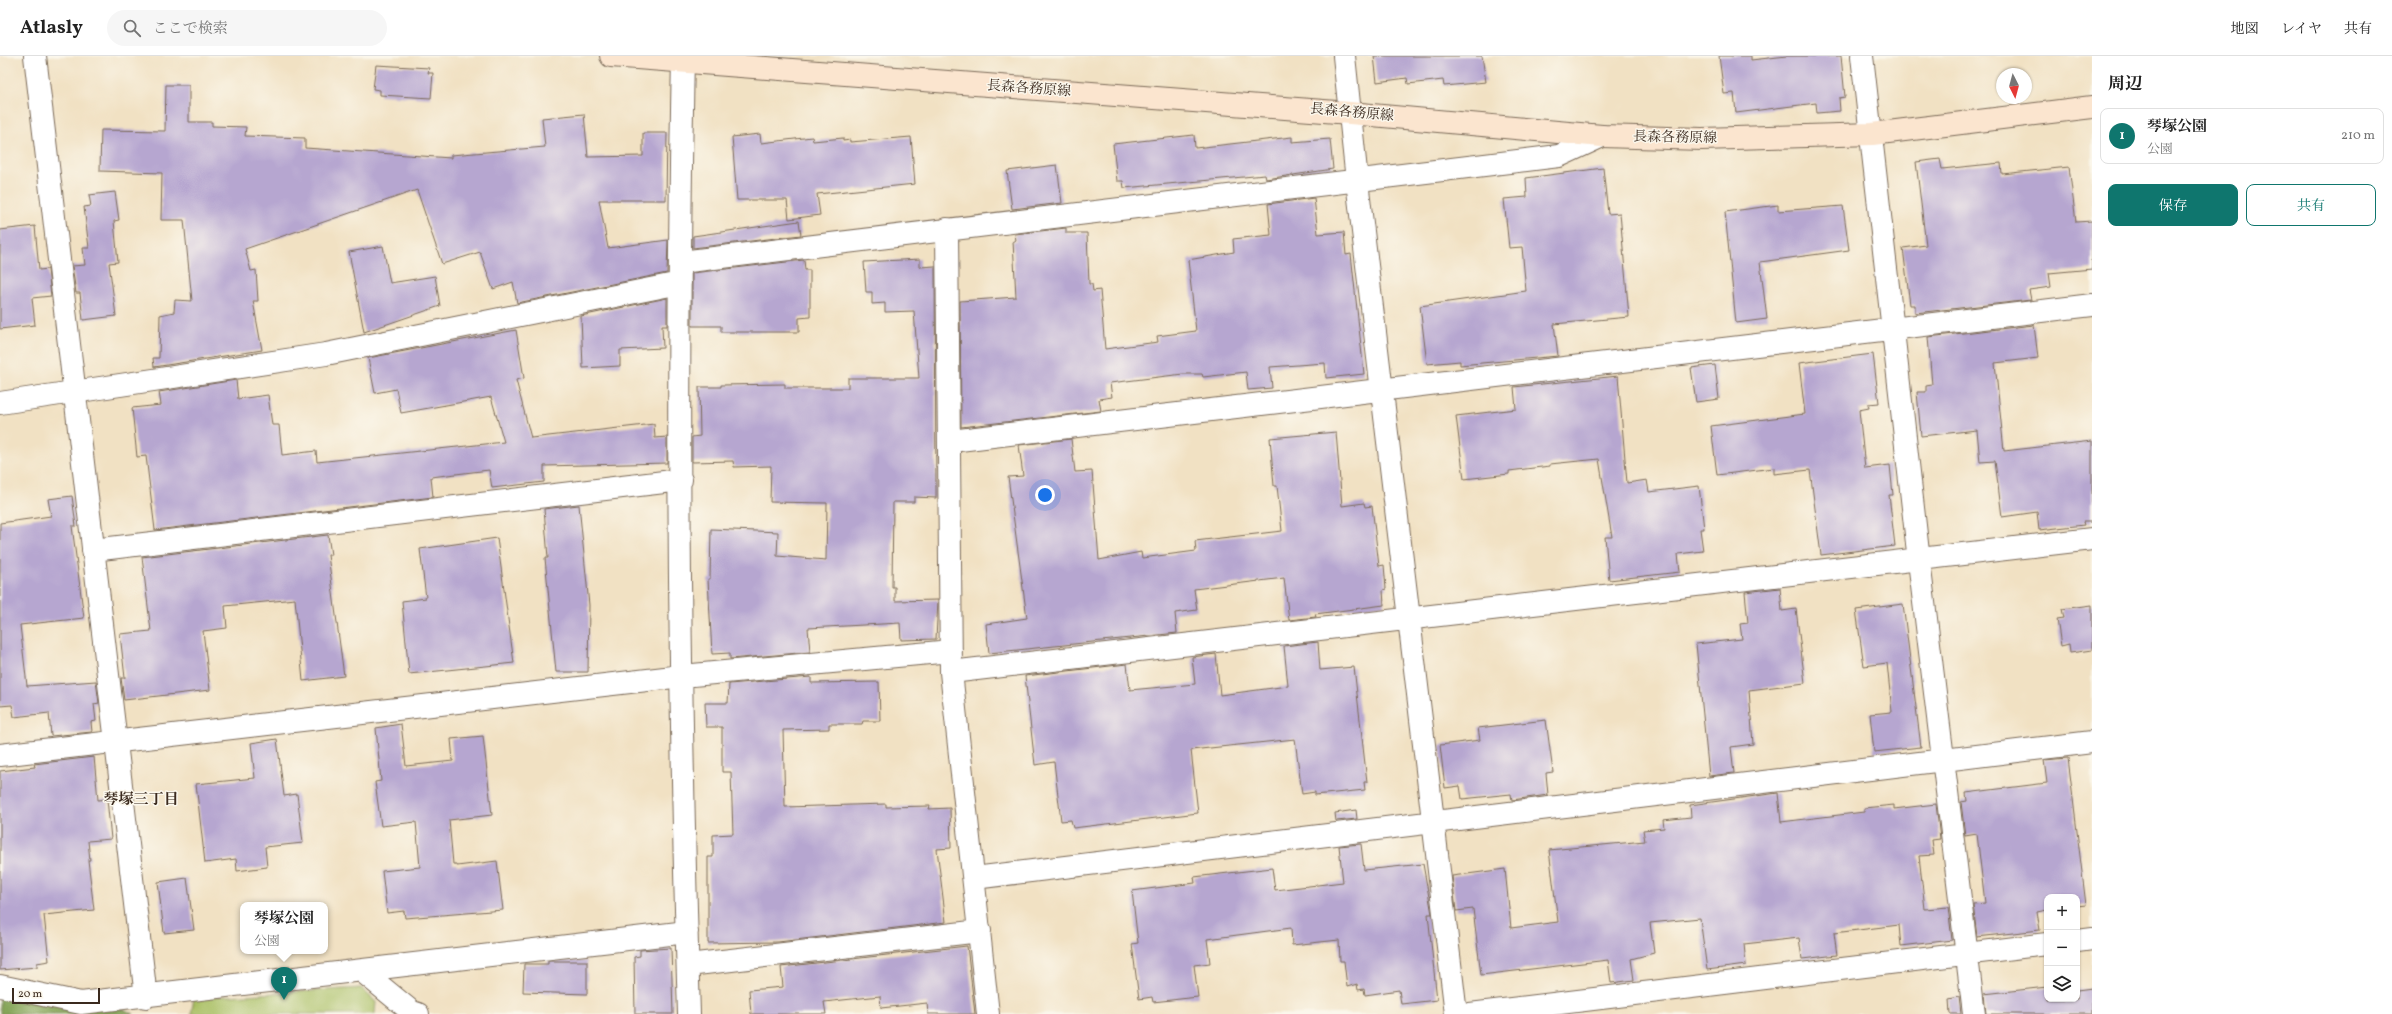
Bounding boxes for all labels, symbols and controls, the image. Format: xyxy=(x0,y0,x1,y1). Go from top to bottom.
search box xyxy=(107,10,387,46)
text: Atlasly xyxy=(20,15,83,41)
icon: search xyxy=(121,17,143,39)
text: ここで検索 xyxy=(153,19,228,40)
text: 地図 xyxy=(2231,20,2259,39)
text: レイヤ xyxy=(2281,20,2322,39)
text: 共有 xyxy=(2344,20,2372,39)
north arrow xyxy=(1996,68,2032,104)
text: 周辺 xyxy=(2108,73,2142,96)
street label: 長森各務原線 xyxy=(986,77,1072,101)
street label: 長森各務原線 xyxy=(1309,100,1395,126)
text: 琴塚公園 xyxy=(2147,117,2207,138)
text: 1 xyxy=(2119,127,2125,145)
text: 210 m xyxy=(2341,127,2375,145)
street label: 長森各務原線 xyxy=(1633,128,1717,148)
text: 公園 xyxy=(2147,141,2173,159)
button: 保存 xyxy=(2108,184,2238,226)
button: 共有 xyxy=(2246,184,2376,226)
your location xyxy=(1035,485,1055,505)
district label: 琴塚三丁目 xyxy=(103,790,179,811)
map controls xyxy=(2044,894,2080,1002)
button: + xyxy=(2044,894,2080,930)
popup xyxy=(240,902,328,954)
text: 琴塚公園 xyxy=(254,909,314,930)
button: − xyxy=(2044,930,2080,966)
text: 公園 xyxy=(254,933,280,951)
button: layers xyxy=(2044,966,2080,1002)
pin: 1 xyxy=(271,967,297,1000)
scale bar xyxy=(12,986,100,1005)
text: 20 m xyxy=(18,987,42,1002)

